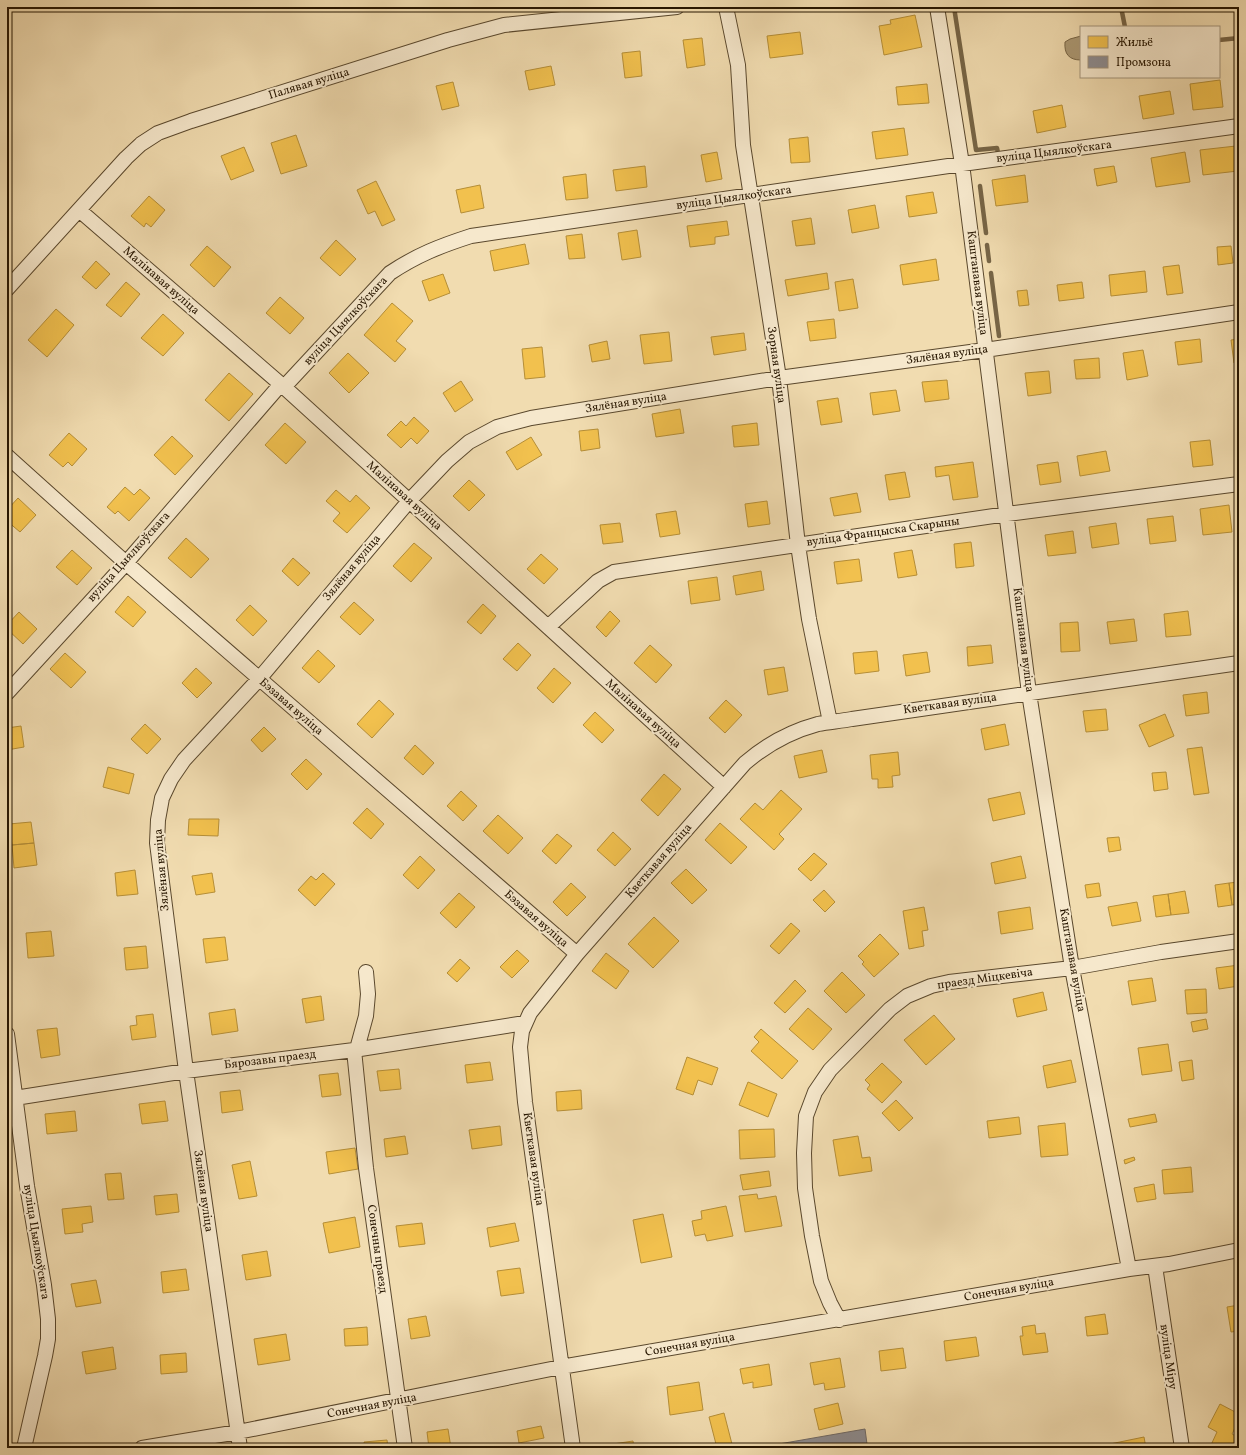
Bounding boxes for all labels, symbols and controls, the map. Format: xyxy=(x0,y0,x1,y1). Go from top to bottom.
legend xyxy=(1080,26,1220,78)
text: Жильё xyxy=(1116,35,1153,51)
text: Промзона xyxy=(1116,55,1171,71)
street label: Палявая вуліца xyxy=(267,64,351,104)
street label: вуліца Цыялкоўскага xyxy=(995,137,1113,167)
street label: вуліца Цыялкоўскага xyxy=(675,182,793,214)
street label: Каштанавая вуліца xyxy=(963,230,991,336)
street label: Малінавая вуліца xyxy=(119,243,203,319)
street label: вуліца Цыялкоўскага xyxy=(300,273,392,369)
street label: Зорная вуліца xyxy=(763,326,789,404)
street label: Зялёная вуліца xyxy=(905,341,989,369)
street label: Зялёная вуліца xyxy=(584,389,668,417)
street label: Малінавая вуліца xyxy=(363,458,445,534)
street label: вуліца Цыялкоўскага xyxy=(84,508,174,606)
street label: вуліца Францыска Скарыны xyxy=(805,513,961,551)
street label: Зялёная вуліца xyxy=(319,531,385,605)
street label: Каштанавая вуліца xyxy=(1009,587,1037,693)
street label: Бэзавая вуліца xyxy=(256,675,326,739)
street label: Малінавая вуліца xyxy=(602,676,684,752)
street label: Кветкавая вуліца xyxy=(902,690,998,718)
street label: Кветкавая вуліца xyxy=(622,820,696,902)
street label: Зялёная вуліца xyxy=(150,828,174,912)
street label: Бэзавая вуліца xyxy=(501,887,571,951)
street label: Каштанавая вуліца xyxy=(1055,907,1089,1013)
street label: праезд Міцкевіча xyxy=(936,964,1034,994)
street label: Бярозавы праезд xyxy=(223,1046,317,1074)
street label: Кветкавая вуліца xyxy=(519,1111,547,1207)
street label: Зялёная вуліца xyxy=(189,1149,217,1233)
street label: вуліца Цыялкоўскага xyxy=(19,1183,53,1301)
street label: Сонечны праезд xyxy=(363,1204,391,1295)
street label: Сонечная вуліца xyxy=(963,1274,1055,1306)
street label: вуліца Міру xyxy=(1156,1323,1181,1391)
street label: Сонечная вуліца xyxy=(644,1329,736,1361)
street label: Сонечная вуліца xyxy=(326,1389,418,1423)

